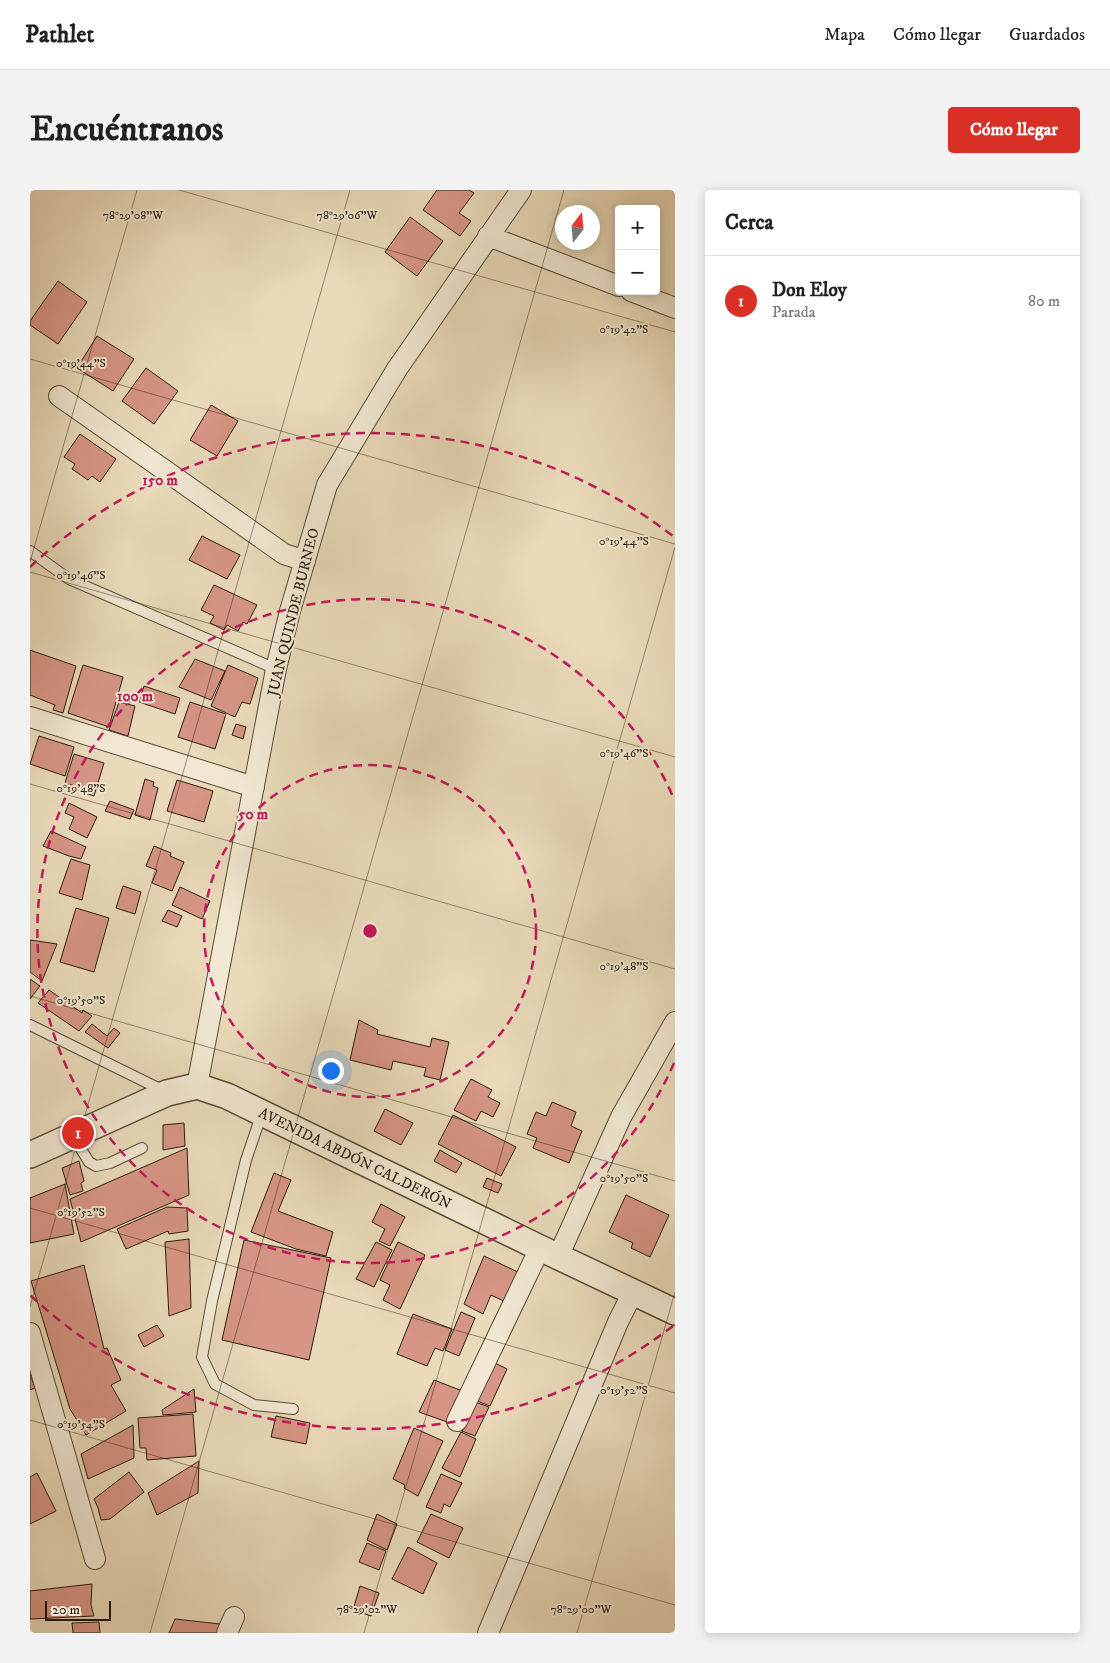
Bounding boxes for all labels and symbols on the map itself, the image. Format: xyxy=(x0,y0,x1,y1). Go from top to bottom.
north arrow xyxy=(555,205,600,250)
text: 78°29'08"W xyxy=(103,208,164,223)
text: 78°29'06"W xyxy=(317,208,378,223)
text: 0°19'42"S xyxy=(600,322,648,337)
text: 0°19'44"S xyxy=(56,356,106,371)
text: 150 m xyxy=(142,471,178,490)
street label: JUAN QUINDE BURNEO xyxy=(263,526,324,700)
text: 0°19'44"S xyxy=(599,534,649,549)
text: 0°19'46"S xyxy=(56,568,106,583)
text: 100 m xyxy=(117,687,154,706)
text: 0°19'46"S xyxy=(599,746,649,761)
text: 0°19'48"S xyxy=(57,781,105,796)
text: 50 m xyxy=(237,805,269,824)
centre of rings xyxy=(361,922,379,940)
text: 0°19'48"S xyxy=(600,959,648,974)
text: 0°19'50"S xyxy=(57,993,105,1008)
your location xyxy=(318,1058,344,1084)
street label: AVENIDA ABDÓN CALDERÓN xyxy=(255,1103,454,1214)
pin: 1 xyxy=(62,1114,94,1152)
text: 0°19'50"S xyxy=(600,1171,648,1186)
text: 0°19'52"S xyxy=(57,1205,105,1220)
text: 0°19'52"S xyxy=(600,1383,648,1398)
text: 0°19'54"S xyxy=(57,1417,105,1432)
scale bar xyxy=(45,1598,111,1621)
text: 78°29'02"W xyxy=(337,1602,398,1617)
text: 78°29'00"W xyxy=(551,1602,613,1617)

